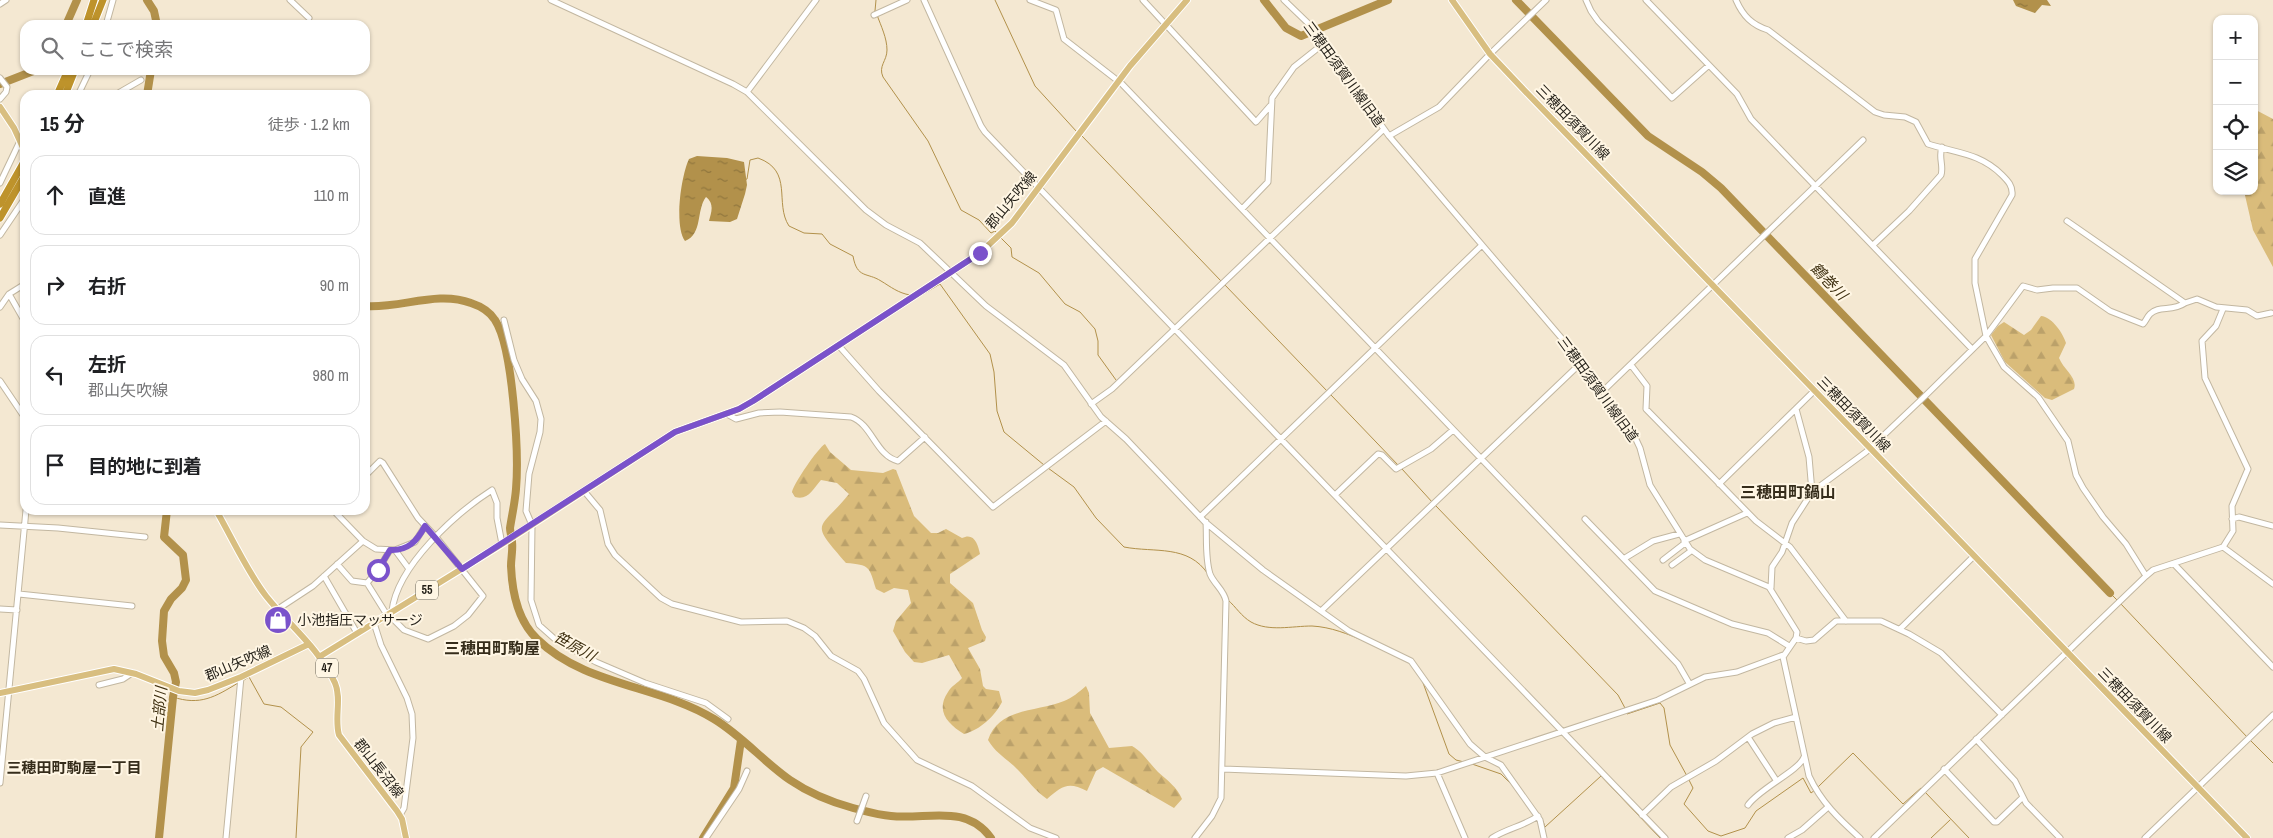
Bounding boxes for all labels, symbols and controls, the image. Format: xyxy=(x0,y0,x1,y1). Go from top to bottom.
map controls xyxy=(2213,15,2258,195)
button: + xyxy=(2213,15,2258,60)
street label: 三穂田須賀川線旧道 xyxy=(1300,18,1388,130)
search box xyxy=(20,20,370,75)
icon: search xyxy=(38,34,66,62)
text: ここで検索 xyxy=(78,36,173,62)
button: − xyxy=(2213,60,2258,105)
street label: 三穂田須賀川線 xyxy=(1532,81,1614,163)
button: locate xyxy=(2213,105,2258,150)
text: 15 分 xyxy=(40,109,85,138)
text: 徒歩 · 1.2 km xyxy=(268,113,350,135)
button: layers xyxy=(2213,150,2258,195)
street label: 郡山矢吹線 xyxy=(982,167,1040,233)
icon: ahead xyxy=(41,181,69,209)
text: 直進 xyxy=(88,183,126,209)
text: 110 m xyxy=(313,184,349,206)
route end xyxy=(969,242,992,265)
water label: 鶴巻川 xyxy=(1806,258,1854,306)
icon: right xyxy=(41,271,69,299)
text: 右折 xyxy=(88,273,126,299)
text: 90 m xyxy=(320,274,349,296)
street label: 三穂田須賀川線旧道 xyxy=(1554,333,1642,445)
text: 左折 xyxy=(88,351,126,377)
icon: left xyxy=(41,361,69,389)
text: 980 m xyxy=(313,364,349,386)
street label: 三穂田須賀川線 xyxy=(1813,373,1895,455)
text: 郡山矢吹線 xyxy=(88,379,168,401)
icon: arrive xyxy=(41,451,69,479)
text: 目的地に到着 xyxy=(88,453,202,479)
district label: 三穂田町鍋山 xyxy=(1740,481,1836,503)
route start xyxy=(367,559,390,582)
road number: 55 xyxy=(416,580,438,600)
shop icon: 小池指圧マッサージ xyxy=(263,605,293,635)
place label: 小池指圧マッサージ xyxy=(297,611,423,629)
water label: 笹原川 xyxy=(550,626,602,667)
district label: 三穂田町駒屋 xyxy=(444,637,540,659)
street label: 郡山矢吹線 xyxy=(202,641,274,685)
road number: 47 xyxy=(316,658,338,678)
street label: 三穂田須賀川線 xyxy=(2094,664,2176,746)
water label: 土部川 xyxy=(147,684,172,732)
street label: 郡山長沼線 xyxy=(350,735,408,801)
district label: 三穂田町駒屋一丁目 xyxy=(6,757,142,778)

